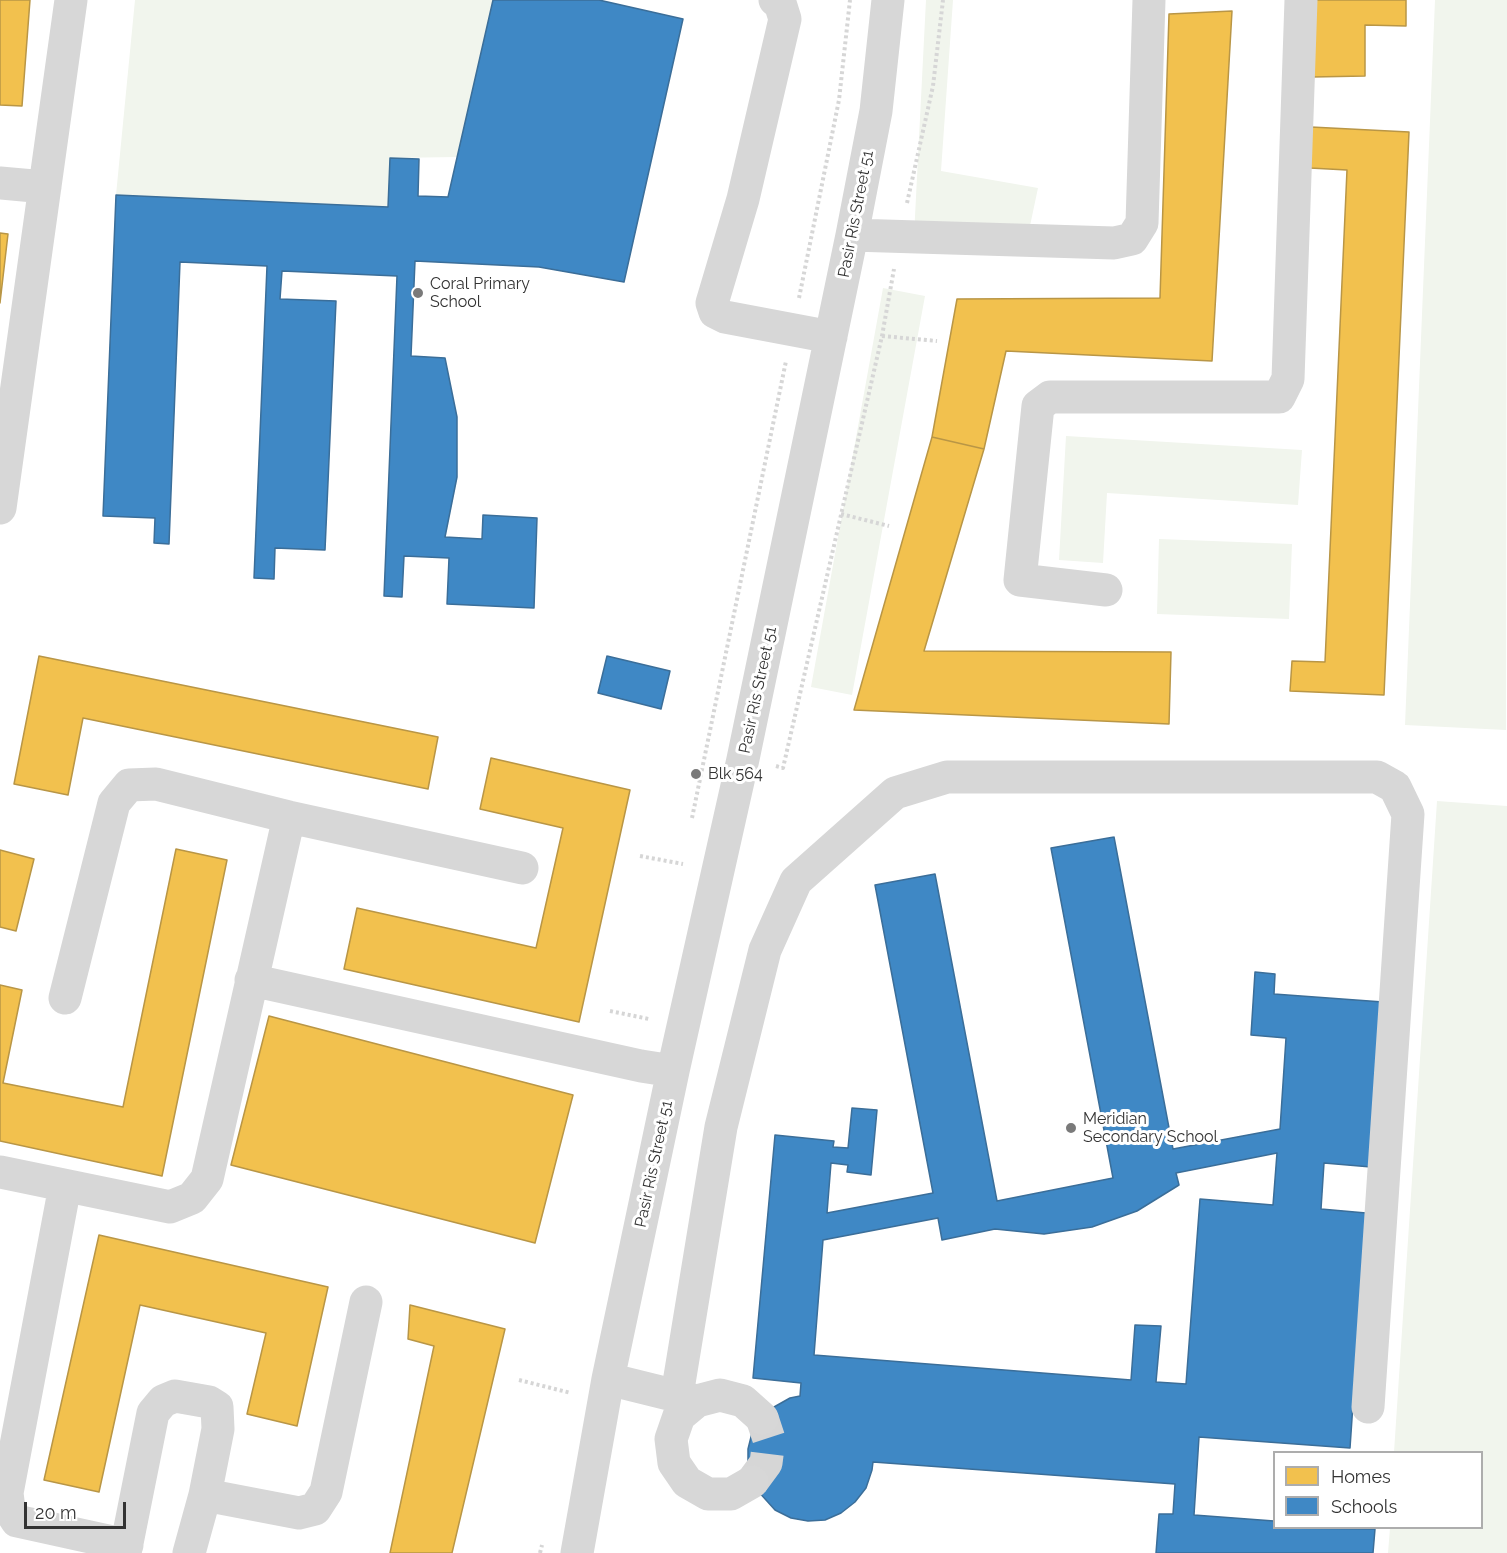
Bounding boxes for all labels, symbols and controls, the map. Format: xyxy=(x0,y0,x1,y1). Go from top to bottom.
street label: Pasir Ris Street 51 xyxy=(834,149,878,279)
place label: Coral Primary School xyxy=(430,274,530,312)
marker: Coral Primary School xyxy=(411,286,425,300)
street label: Pasir Ris Street 51 xyxy=(735,625,781,755)
place label: Blk 564 xyxy=(708,764,763,784)
marker: Blk 564 xyxy=(689,767,703,781)
street label: Pasir Ris Street 51 xyxy=(631,1099,677,1229)
place label: Meridian Secondary School xyxy=(1083,1109,1218,1147)
marker: Meridian Secondary School xyxy=(1064,1121,1078,1135)
legend xyxy=(1273,1451,1483,1529)
text: Homes xyxy=(1331,1466,1391,1487)
scale bar xyxy=(27,1490,129,1528)
text: Schools xyxy=(1331,1496,1397,1517)
text: 20 m xyxy=(35,1502,77,1523)

